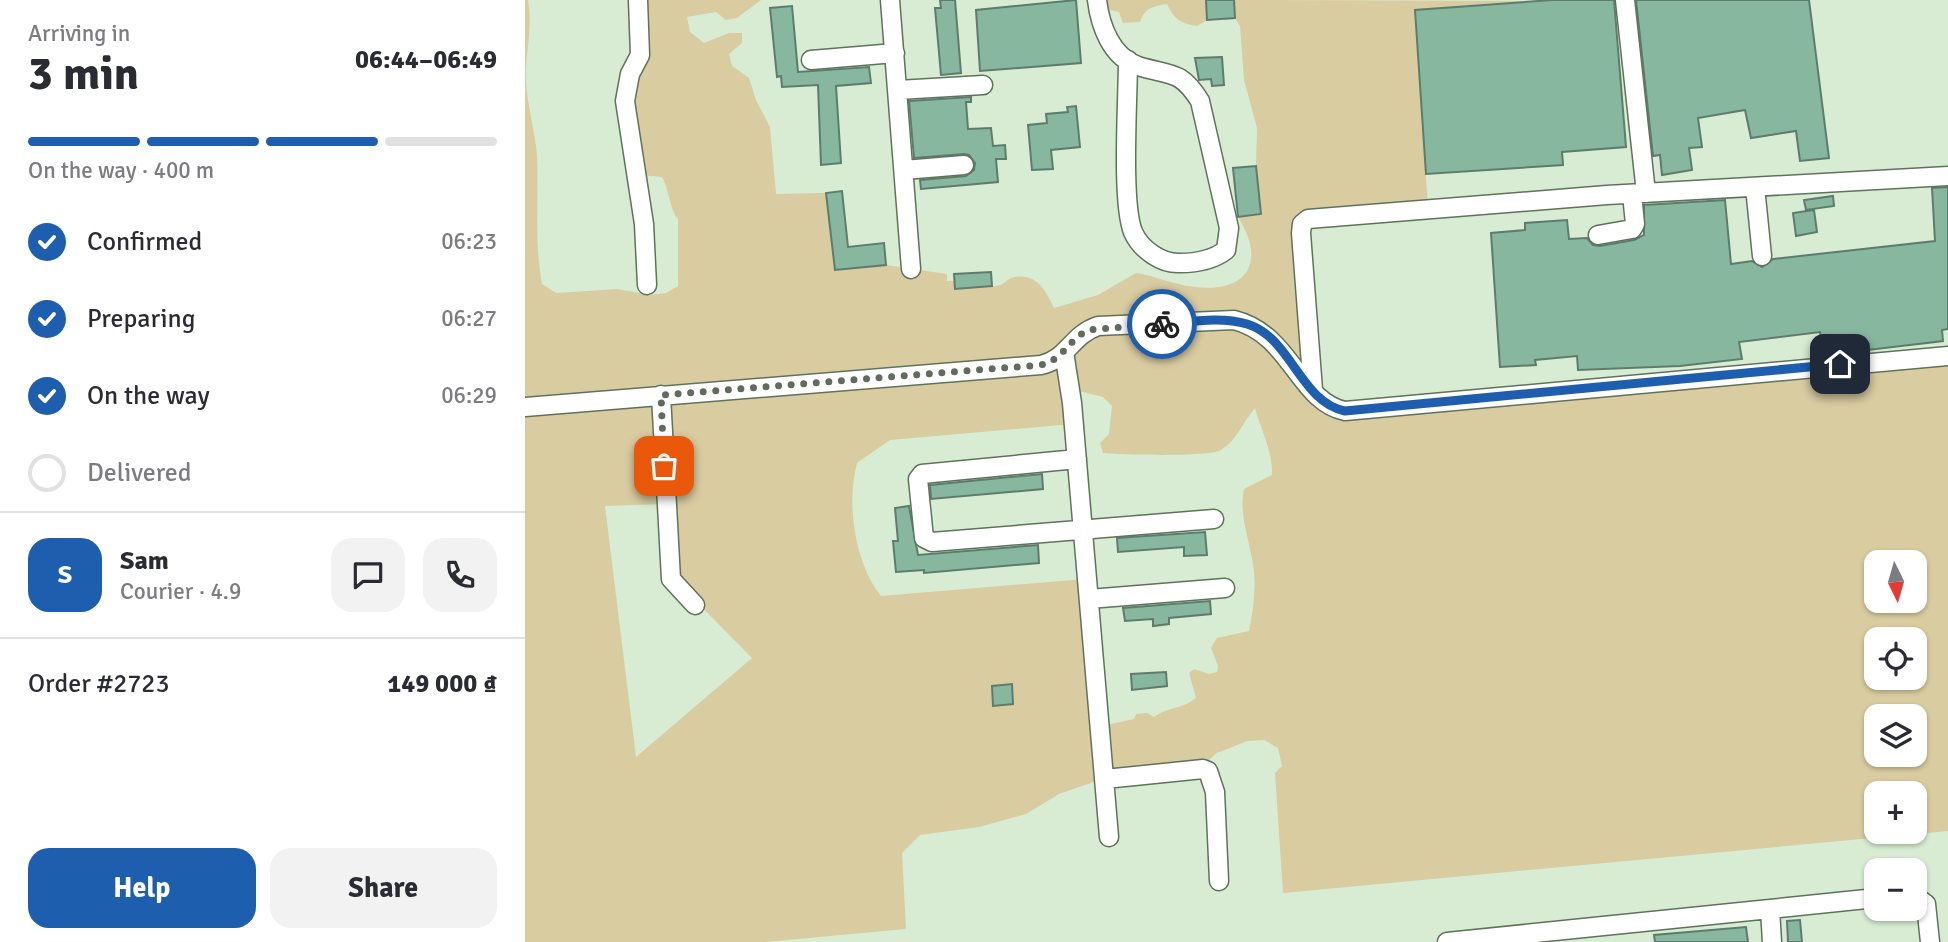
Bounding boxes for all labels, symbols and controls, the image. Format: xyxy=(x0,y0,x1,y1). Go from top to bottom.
text: Arriving in xyxy=(28,19,130,48)
text: 06:44–06:49 xyxy=(355,44,497,76)
text: 3 min xyxy=(28,46,139,102)
text: On the way · 400 m xyxy=(28,156,214,185)
icon: check xyxy=(28,223,66,261)
text: Confirmed xyxy=(87,226,202,258)
text: 06:23 xyxy=(441,227,497,256)
courier xyxy=(1127,289,1197,359)
icon: check xyxy=(28,300,66,338)
text: Preparing xyxy=(87,303,195,335)
text: 06:27 xyxy=(441,304,497,333)
icon: bike xyxy=(1143,305,1181,343)
pin xyxy=(1810,334,1870,394)
icon: home xyxy=(1821,345,1859,383)
icon: check xyxy=(28,377,66,415)
text: On the way xyxy=(87,380,210,412)
text: 06:29 xyxy=(441,381,497,410)
pin xyxy=(634,436,694,496)
icon: bag xyxy=(645,447,683,485)
text: Delivered xyxy=(87,457,192,489)
button: chat xyxy=(331,538,405,612)
button: phone xyxy=(423,538,497,612)
text: Sam xyxy=(120,545,169,577)
north arrow xyxy=(1864,550,1927,612)
map controls xyxy=(1864,550,1927,921)
text: S xyxy=(58,559,72,591)
text: Courier · 4.9 xyxy=(120,577,241,606)
button: locate xyxy=(1864,627,1927,690)
text: Order #2723 xyxy=(28,668,169,700)
text: 149 000 ₫ xyxy=(387,668,497,700)
button: layers xyxy=(1864,704,1927,767)
button: + xyxy=(1864,781,1927,844)
button: Help xyxy=(28,848,256,928)
button: Share xyxy=(270,848,497,928)
button: − xyxy=(1864,858,1927,921)

